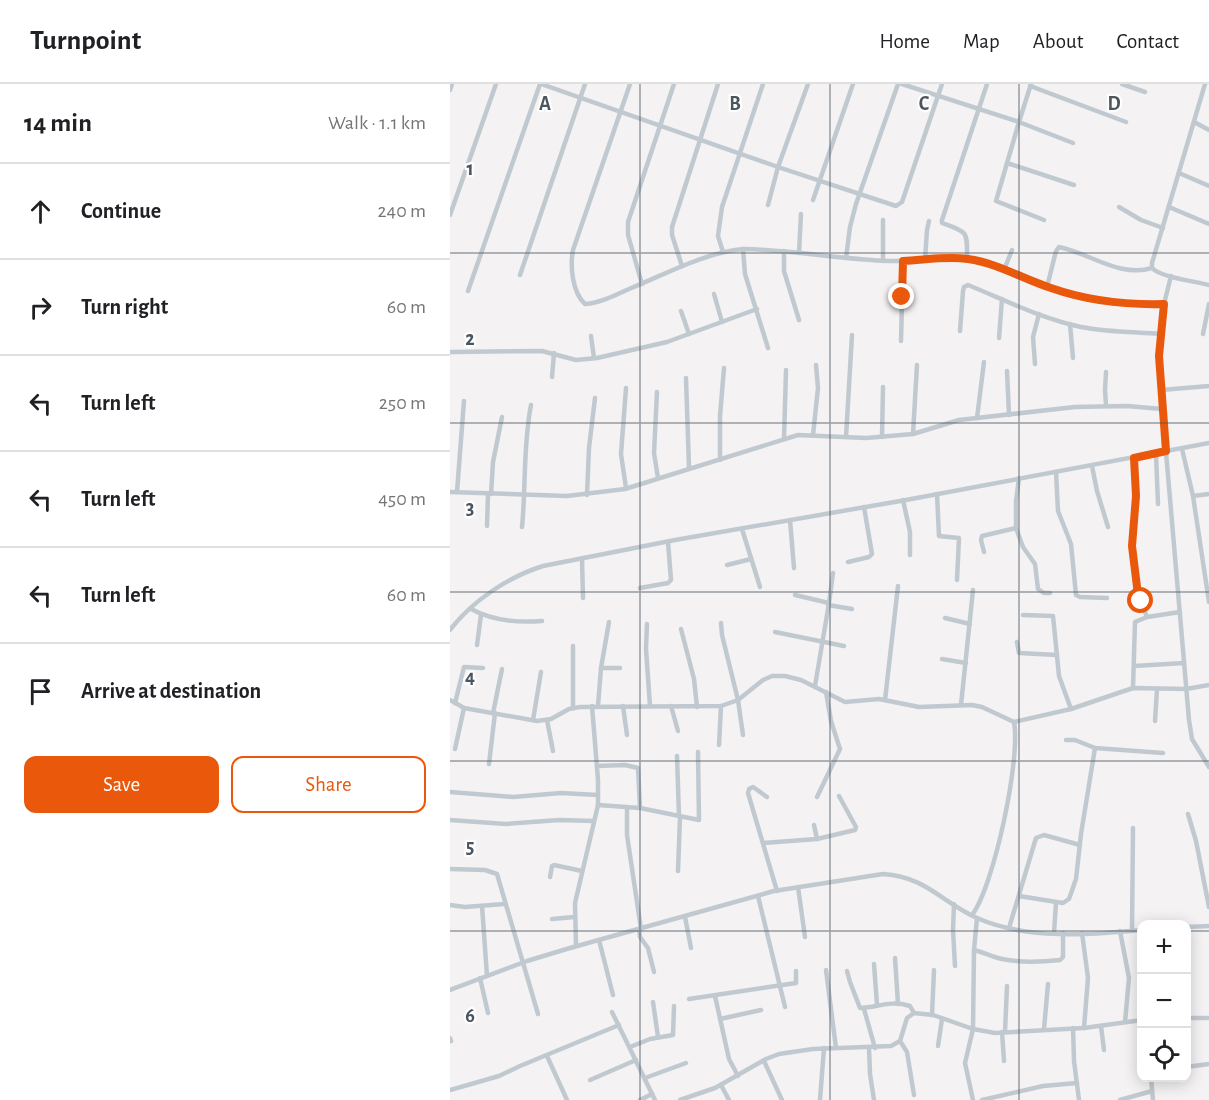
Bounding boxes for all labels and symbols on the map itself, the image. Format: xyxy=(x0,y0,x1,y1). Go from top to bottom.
text: A xyxy=(539,94,551,114)
text: B xyxy=(729,94,741,114)
text: C xyxy=(919,94,930,114)
text: D xyxy=(1107,94,1121,114)
text: 1 xyxy=(466,159,474,179)
route end xyxy=(888,283,914,309)
text: 2 xyxy=(465,329,475,349)
text: 3 xyxy=(466,498,474,518)
route start xyxy=(1127,587,1153,613)
text: 4 xyxy=(465,667,475,687)
text: 5 xyxy=(466,837,474,857)
text: 6 xyxy=(465,1006,475,1026)

